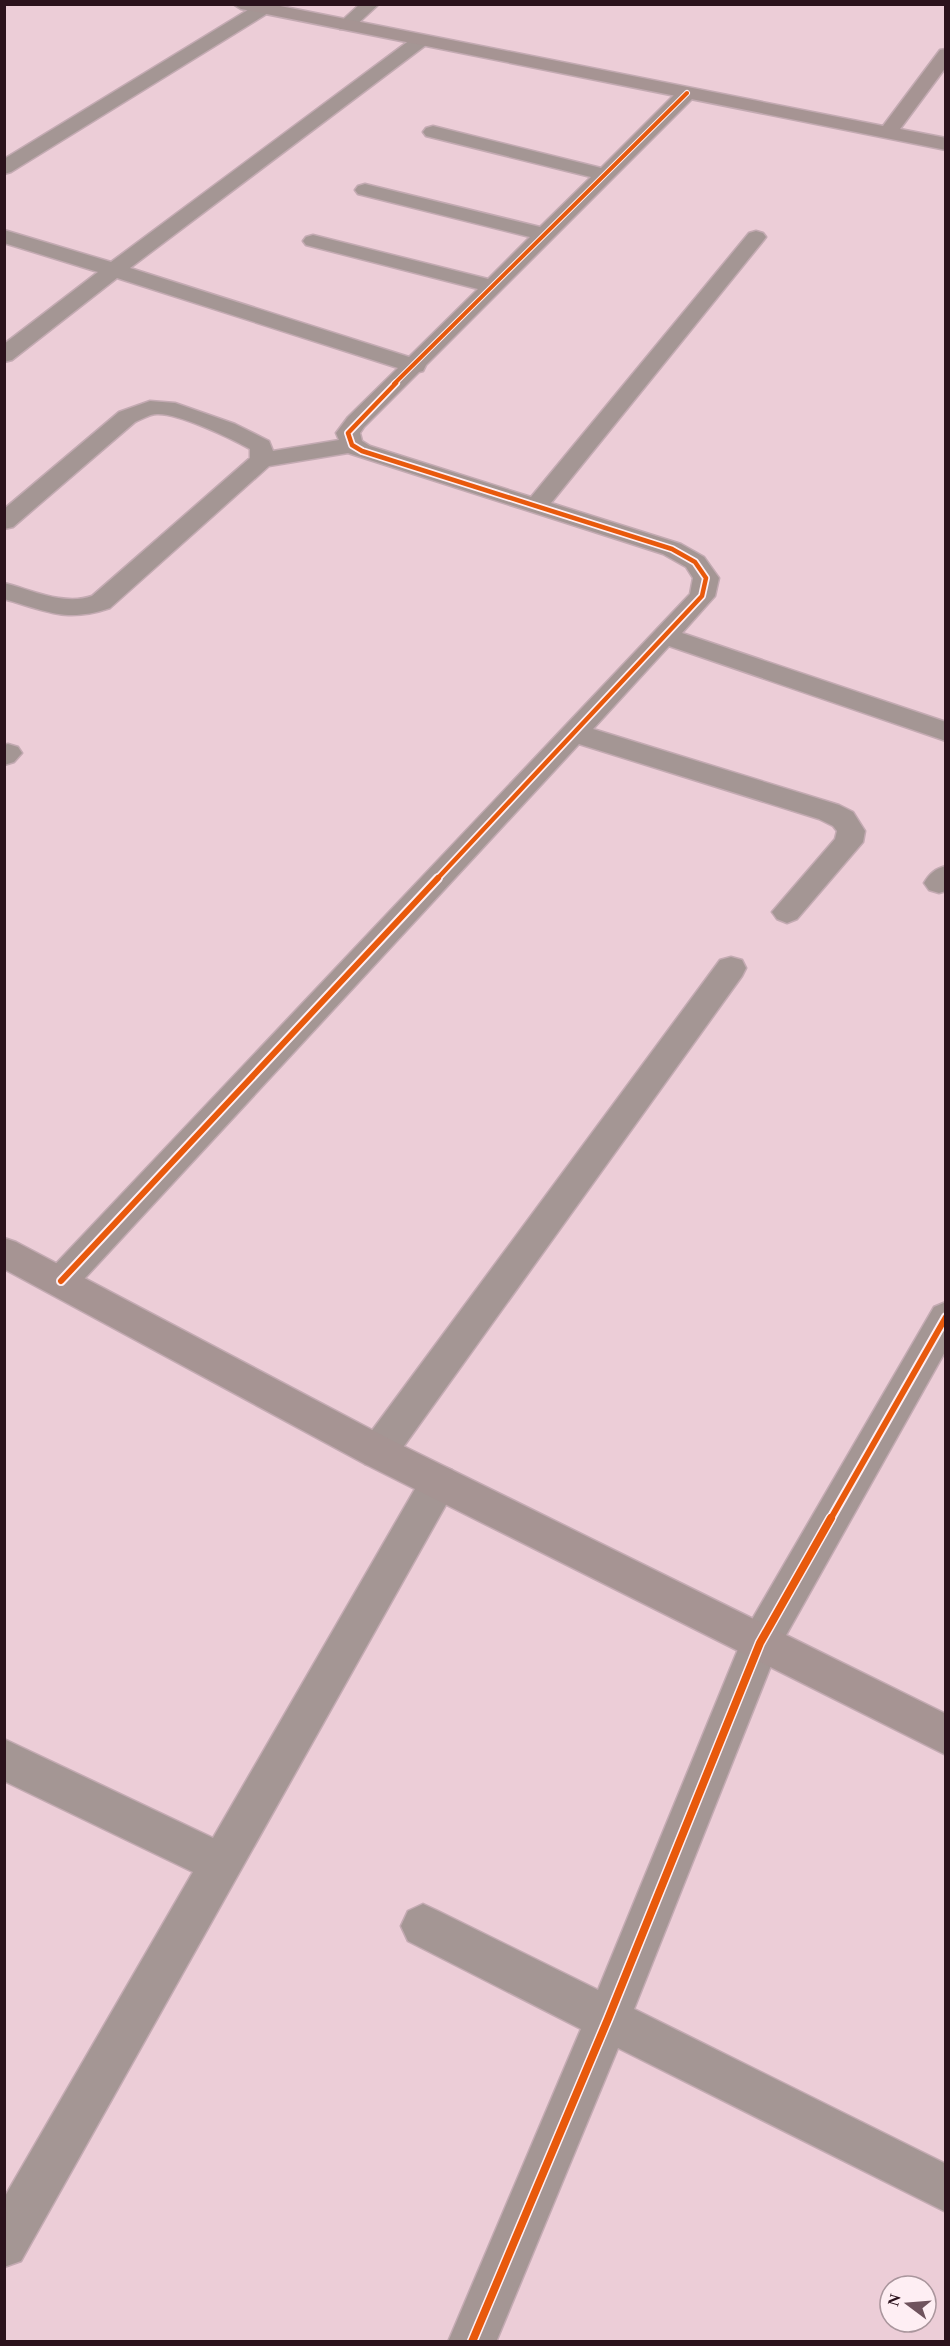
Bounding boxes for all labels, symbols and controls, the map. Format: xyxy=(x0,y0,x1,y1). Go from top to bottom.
north arrow xyxy=(878,2274,938,2334)
text: N xyxy=(884,2292,904,2308)

